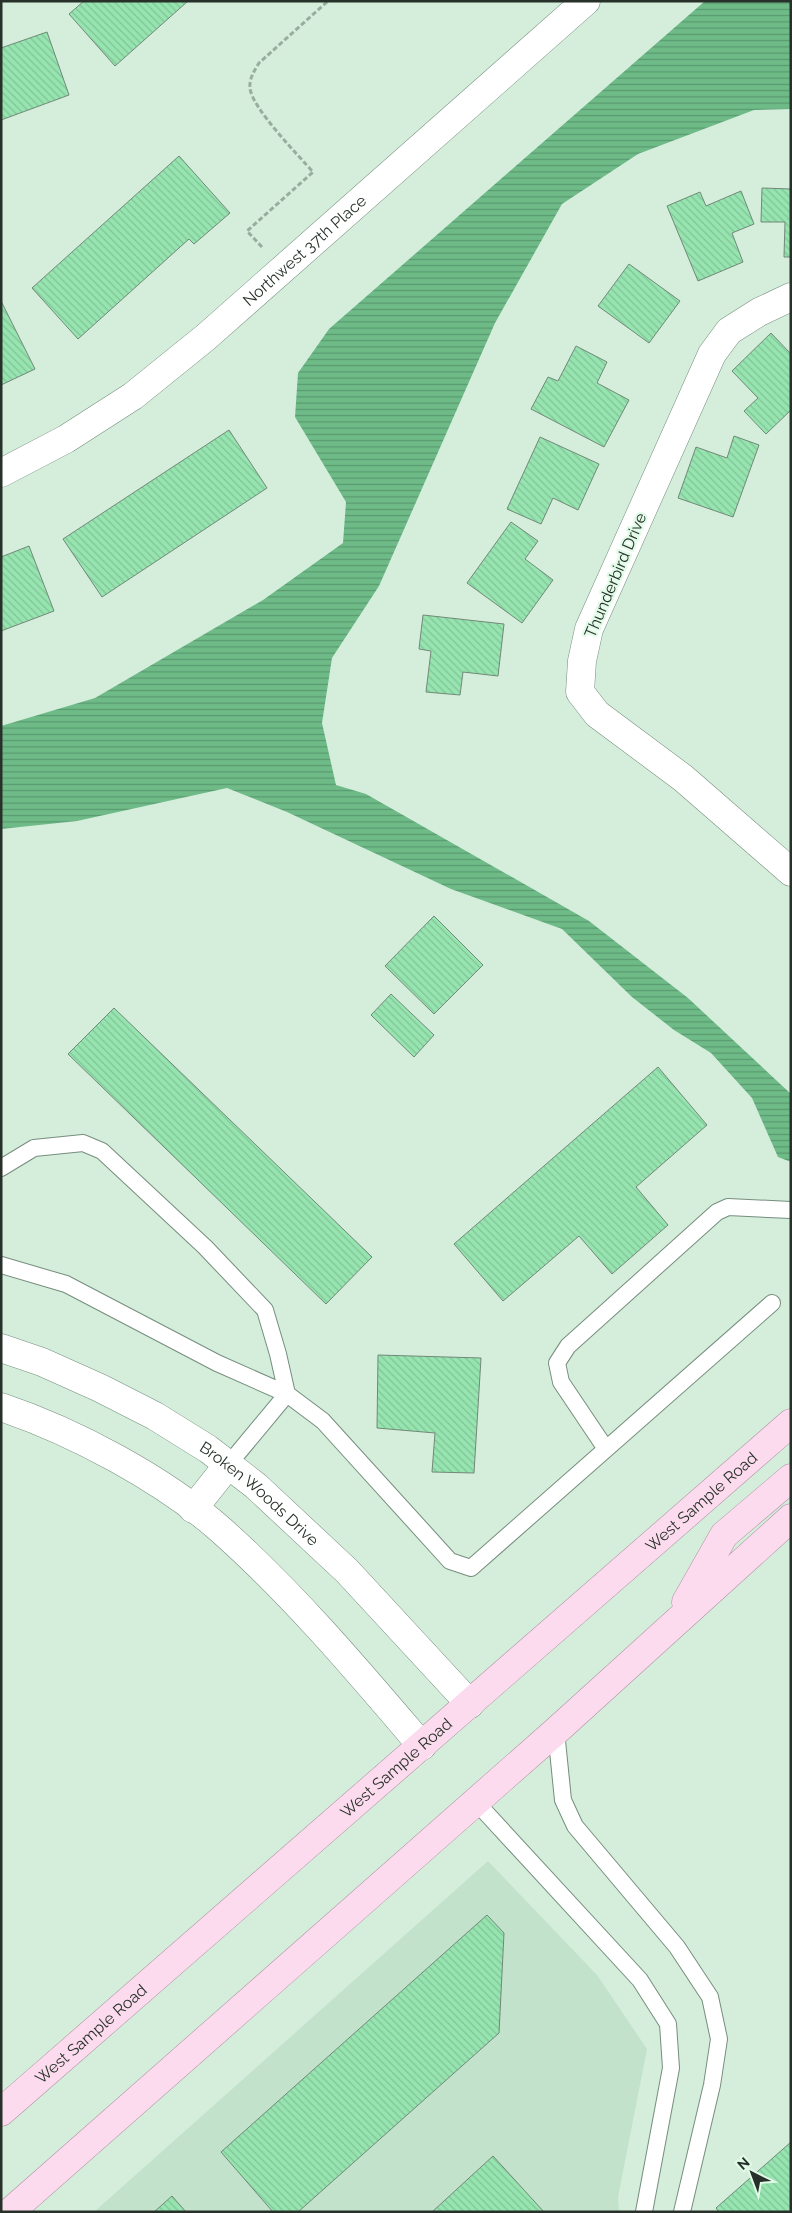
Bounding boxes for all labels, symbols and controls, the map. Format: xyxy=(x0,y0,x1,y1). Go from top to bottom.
street label: Northwest 37th Place xyxy=(239,191,370,310)
street label: Thunderbird Drive xyxy=(581,510,650,641)
street label: Broken Woods Drive xyxy=(196,1437,323,1550)
street label: West Sample Road xyxy=(642,1448,761,1555)
street label: West Sample Road xyxy=(337,1714,456,1822)
street label: West Sample Road xyxy=(31,1980,151,2088)
north arrow xyxy=(727,2148,777,2198)
text: N xyxy=(734,2154,753,2173)

